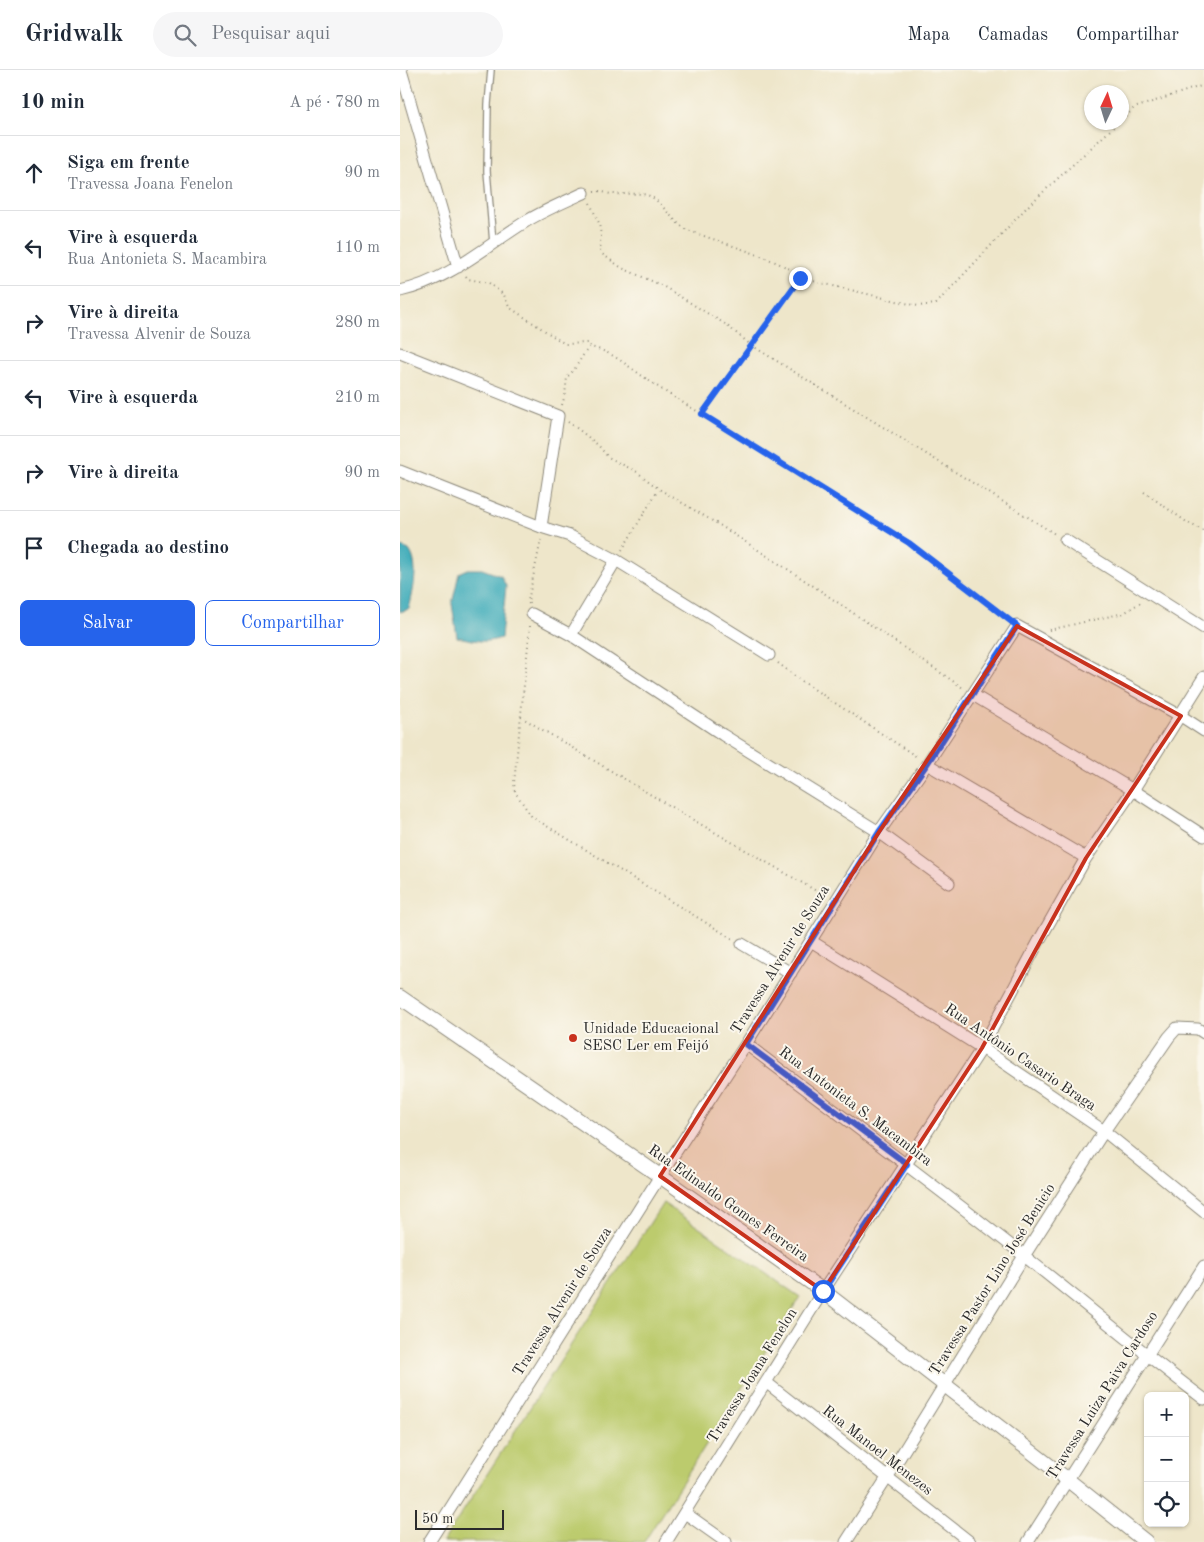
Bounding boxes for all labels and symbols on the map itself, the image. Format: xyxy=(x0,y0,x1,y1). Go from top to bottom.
north arrow xyxy=(1084,85,1129,130)
route end xyxy=(789,267,812,290)
street label: Travessa Alvenir de Souza xyxy=(729,882,833,1037)
street label: Rua Antônio Casario Braga xyxy=(942,1002,1099,1115)
place label: Unidade Educacional SESC Ler em Feijó xyxy=(583,1022,719,1054)
marker: Unidade Educacional SESC Ler em Feijó xyxy=(567,1032,579,1044)
street label: Rua Antonieta S. Macambira xyxy=(776,1045,935,1170)
street label: Rua Edinaldo Gomes Ferreira xyxy=(645,1143,811,1266)
street label: Travessa Pastor Lino José Benicio xyxy=(927,1181,1059,1379)
street label: Travessa Alvenir de Souza xyxy=(511,1224,615,1379)
route start xyxy=(812,1280,835,1303)
street label: Travessa Joana Fenelon xyxy=(705,1306,801,1446)
street label: Travessa Luiza Paiva Cardoso xyxy=(1045,1309,1161,1483)
street label: Rua Manoel Menezes xyxy=(819,1403,935,1499)
scale bar xyxy=(415,1507,504,1530)

